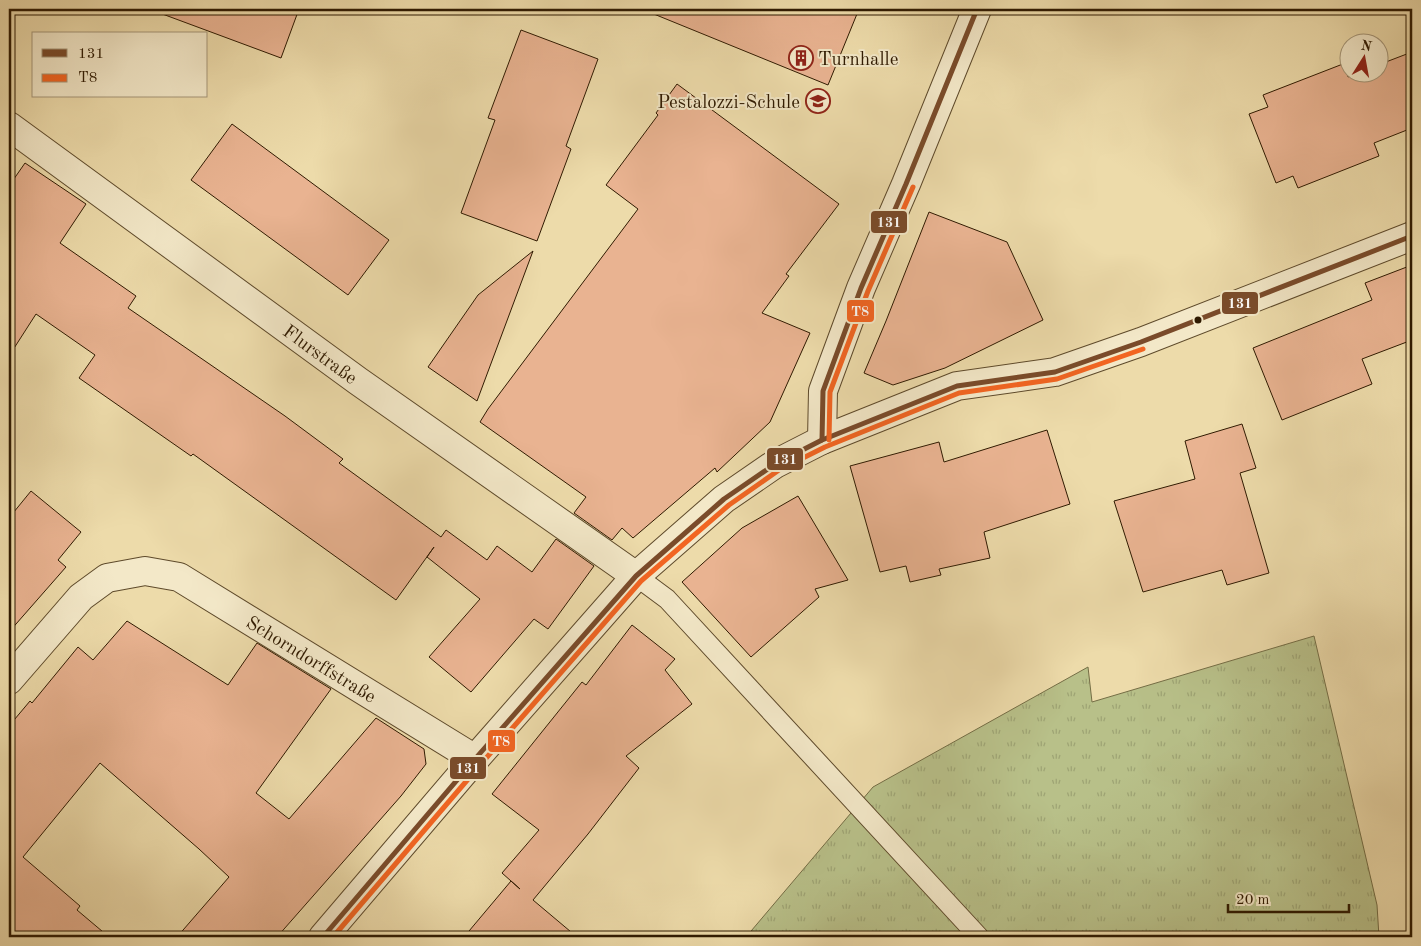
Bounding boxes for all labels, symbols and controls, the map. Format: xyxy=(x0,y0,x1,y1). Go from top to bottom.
legend xyxy=(32,32,208,98)
north arrow xyxy=(1338,32,1388,82)
text: N xyxy=(1360,38,1373,54)
building icon: Turnhalle xyxy=(788,45,814,71)
text: 131 xyxy=(78,47,104,62)
place label: Turnhalle xyxy=(818,51,898,70)
text: T8 xyxy=(78,71,97,86)
school or university icon: Pestalozzi-Schule xyxy=(805,88,831,114)
place label: Pestalozzi-Schule xyxy=(657,94,800,113)
line badge: 131 xyxy=(870,210,908,234)
text: 131 xyxy=(877,216,901,230)
line badge: 131 xyxy=(1221,291,1259,315)
text: 131 xyxy=(1228,297,1252,311)
line badge: T8 xyxy=(846,299,875,323)
text: T8 xyxy=(851,305,869,319)
unlabelled marker xyxy=(1193,315,1203,325)
street label: Flurstraße xyxy=(279,322,360,389)
line badge: 131 xyxy=(766,447,804,471)
text: 131 xyxy=(773,453,797,467)
street label: Schorndorffstraße xyxy=(242,614,379,708)
line badge: T8 xyxy=(487,729,516,753)
text: T8 xyxy=(492,735,510,749)
line badge: 131 xyxy=(449,756,487,780)
text: 131 xyxy=(456,762,480,776)
scale bar xyxy=(1228,881,1350,913)
text: 20 m xyxy=(1236,893,1270,908)

